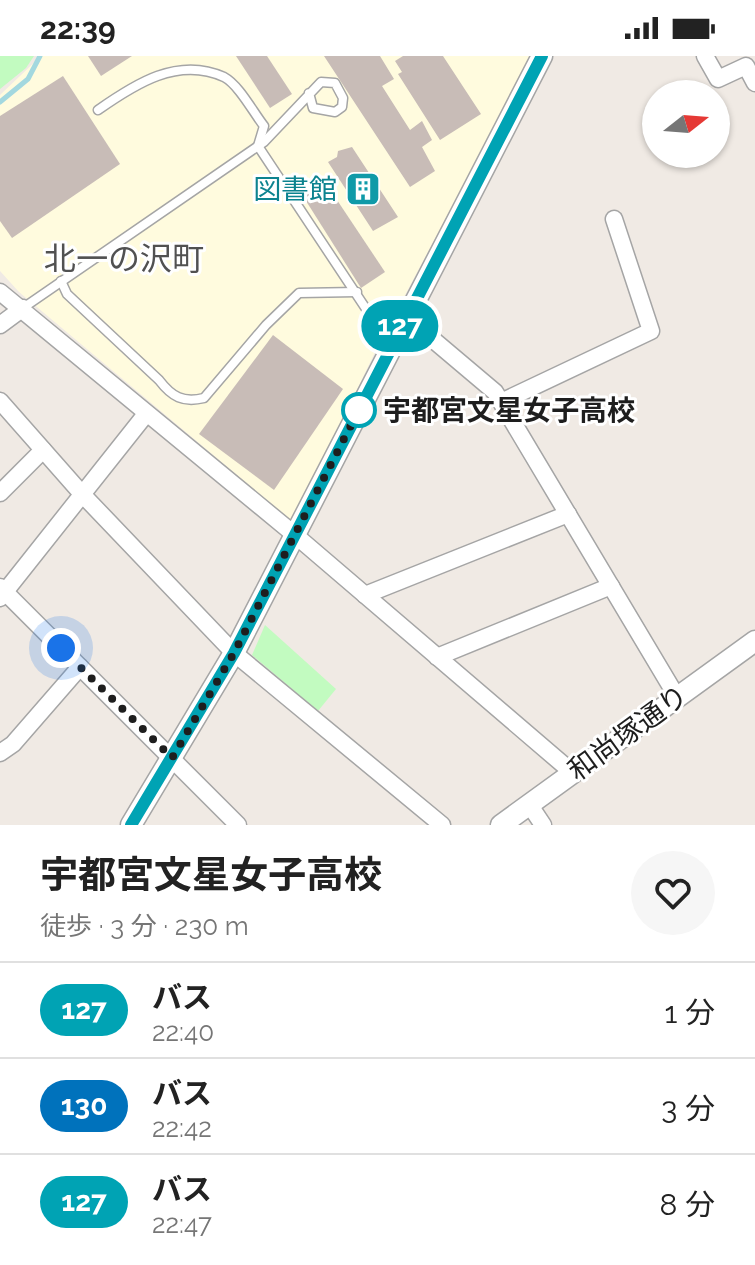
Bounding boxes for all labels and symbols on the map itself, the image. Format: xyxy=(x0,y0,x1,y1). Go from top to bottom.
north arrow xyxy=(642,80,730,168)
building icon: 図書館 xyxy=(344,170,382,208)
place label: 図書館 xyxy=(253,173,337,206)
district label: 北一の沢町 xyxy=(44,240,204,277)
line badge: 127 xyxy=(354,300,446,352)
marker: 宇都宮文星女子高校 xyxy=(342,393,376,427)
place label: 宇都宮文星女子高校 xyxy=(383,394,635,427)
your location xyxy=(41,628,81,668)
street label: 和尚塚通り xyxy=(562,679,694,787)

